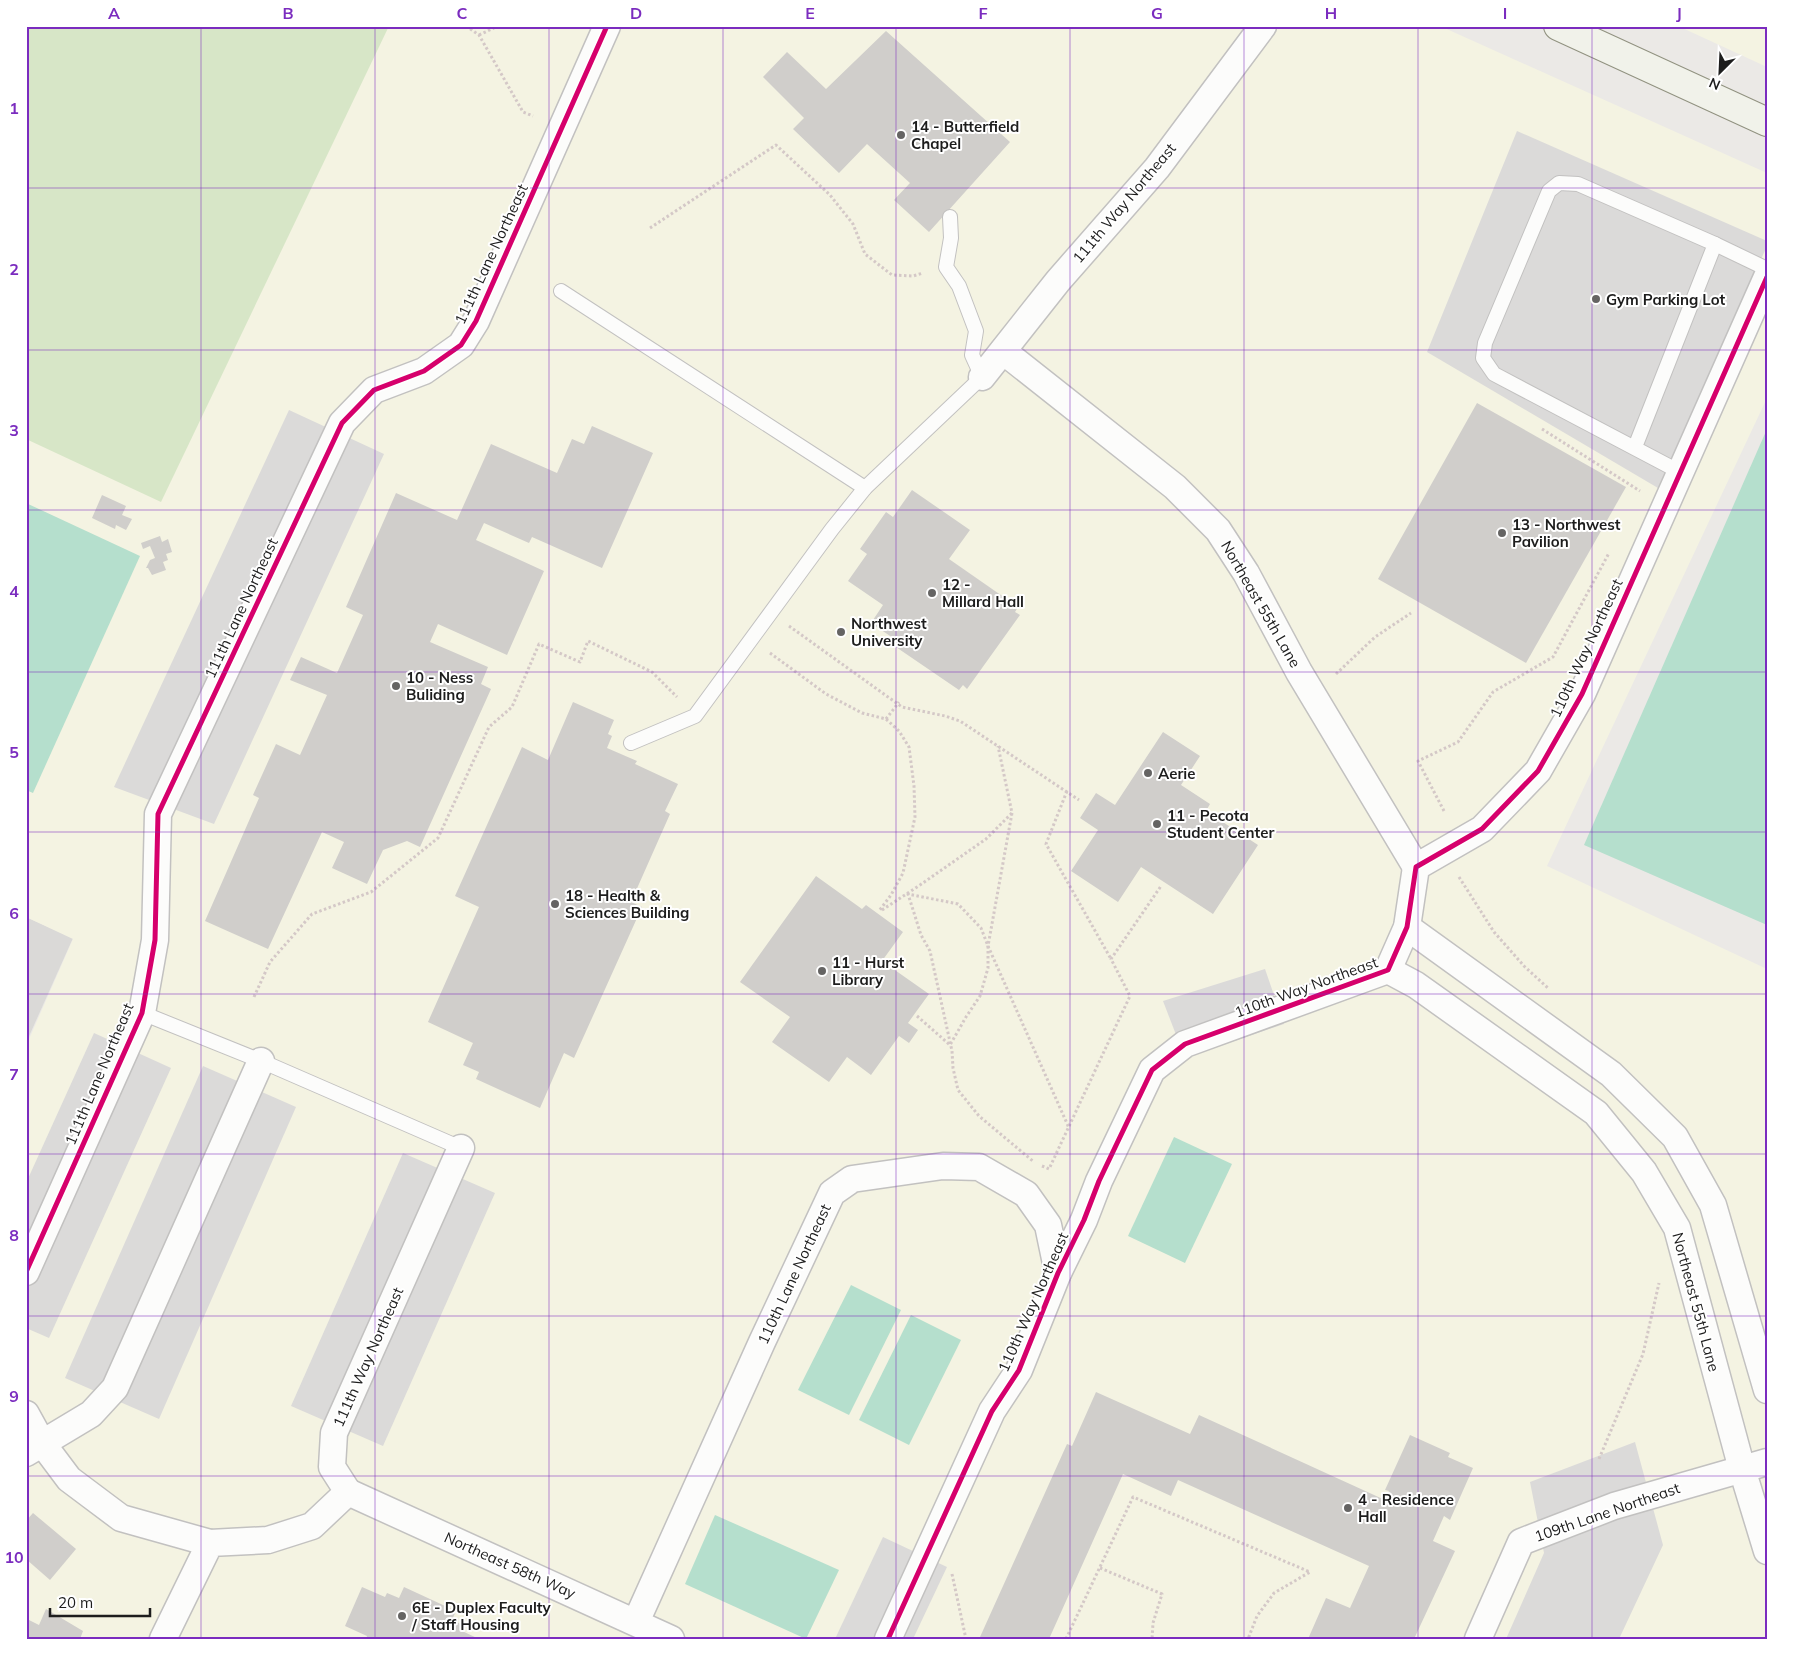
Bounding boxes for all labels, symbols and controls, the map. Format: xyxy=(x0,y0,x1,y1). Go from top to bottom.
text: A xyxy=(108,3,120,23)
text: B xyxy=(282,3,294,23)
text: C xyxy=(457,3,468,23)
text: D xyxy=(630,3,642,23)
text: E xyxy=(805,3,815,23)
text: F xyxy=(978,3,988,23)
text: G xyxy=(1151,3,1163,23)
text: H xyxy=(1325,3,1337,23)
text: I xyxy=(1503,3,1507,23)
text: J xyxy=(1676,3,1682,23)
north arrow xyxy=(1696,48,1746,98)
text: N xyxy=(1706,74,1723,94)
text: 1 xyxy=(9,98,19,118)
place label: 14 - Butterfield Chapel xyxy=(911,117,1019,153)
marker: 14 - Butterfield Chapel xyxy=(895,129,907,141)
street label: 111th Way Northeast xyxy=(1068,139,1180,267)
street label: 111th Lane Northeast xyxy=(450,181,532,327)
text: 2 xyxy=(9,259,19,279)
place label: Gym Parking Lot xyxy=(1606,290,1725,309)
marker: Gym Parking Lot xyxy=(1590,293,1602,305)
text: 3 xyxy=(9,420,19,440)
place label: 13 - Northwest Pavilion xyxy=(1512,515,1621,551)
marker: 13 - Northwest Pavilion xyxy=(1496,527,1508,539)
street label: 111th Lane Northeast xyxy=(200,535,282,681)
street label: Northeast 55th Lane xyxy=(1217,537,1305,671)
place label: 12 - Millard Hall xyxy=(942,575,1024,611)
street label: 110th Way Northeast xyxy=(1545,576,1627,720)
text: 4 xyxy=(9,581,19,601)
marker: 12 - Millard Hall xyxy=(926,587,938,599)
place label: Northwest University xyxy=(851,614,927,650)
marker: Northwest University xyxy=(835,626,847,638)
place label: 10 - Ness Buliding xyxy=(406,668,473,704)
marker: 10 - Ness Buliding xyxy=(390,680,402,692)
text: 5 xyxy=(9,742,19,762)
place label: Aerie xyxy=(1158,764,1195,783)
marker: Aerie xyxy=(1142,767,1154,779)
place label: 11 - Pecota Student Center xyxy=(1167,806,1274,842)
marker: 11 - Pecota Student Center xyxy=(1151,818,1163,830)
place label: 18 - Health & Sciences Building xyxy=(565,886,689,922)
marker: 18 - Health & Sciences Building xyxy=(549,898,561,910)
text: 6 xyxy=(9,903,19,923)
street label: 110th Way Northeast xyxy=(1232,952,1380,1022)
place label: 11 - Hurst Library xyxy=(832,953,905,989)
marker: 11 - Hurst Library xyxy=(816,965,828,977)
street label: 111th Lane Northeast xyxy=(60,1000,138,1148)
text: 7 xyxy=(9,1064,19,1084)
street label: 110th Lane Northeast xyxy=(753,1201,835,1347)
text: 8 xyxy=(9,1225,19,1245)
street label: 110th Way Northeast xyxy=(994,1229,1072,1375)
street label: Northeast 55th Lane xyxy=(1668,1230,1724,1374)
street label: 111th Way Northeast xyxy=(329,1284,407,1430)
text: 9 xyxy=(9,1386,19,1406)
street label: 109th Lane Northeast xyxy=(1532,1478,1682,1546)
place label: 4 - Residence Hall xyxy=(1358,1490,1454,1526)
marker: 4 - Residence Hall xyxy=(1342,1502,1354,1514)
street label: Northeast 58th Way xyxy=(441,1527,579,1603)
text: 10 xyxy=(4,1547,24,1567)
scale bar xyxy=(50,1585,150,1617)
text: 20 m xyxy=(58,1593,93,1612)
place label: 6E - Duplex Faculty / Staff Housing xyxy=(411,1598,552,1634)
marker: 6E - Duplex Faculty / Staff Housing xyxy=(396,1610,408,1622)

